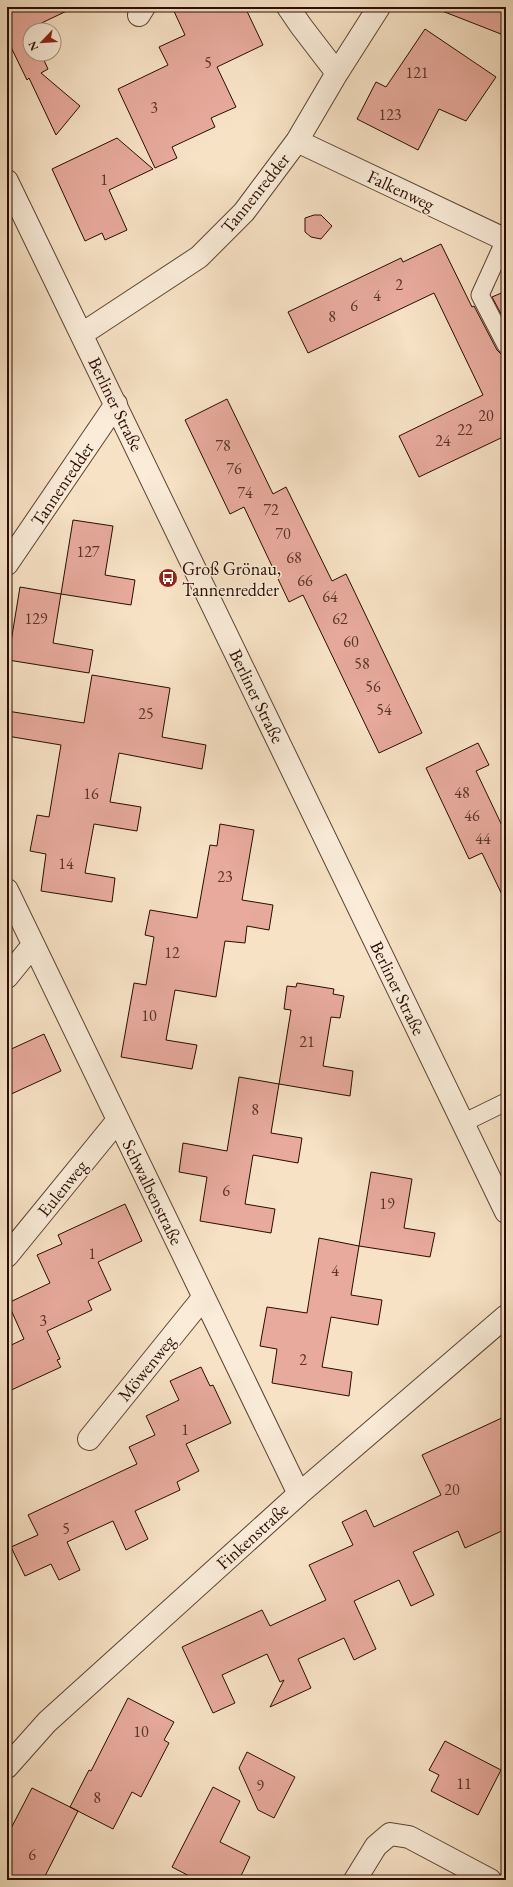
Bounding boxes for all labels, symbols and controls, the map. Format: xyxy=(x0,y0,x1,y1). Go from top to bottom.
north arrow xyxy=(22,22,62,62)
text: N xyxy=(25,39,41,53)
house number: 5 xyxy=(204,52,212,73)
house number: 121 xyxy=(405,62,429,83)
house number: 3 xyxy=(150,97,158,118)
house number: 123 xyxy=(378,104,402,125)
street label: Tannenredder xyxy=(216,148,294,238)
street label: Falkenweg xyxy=(364,164,438,216)
house number: 1 xyxy=(100,169,108,190)
house number: 2 xyxy=(395,274,403,295)
house number: 4 xyxy=(373,285,381,306)
house number: 6 xyxy=(350,295,358,316)
house number: 8 xyxy=(328,306,336,327)
street label: Berliner Straße xyxy=(83,353,149,455)
house number: 20 xyxy=(478,405,494,426)
house number: 22 xyxy=(457,419,473,440)
house number: 24 xyxy=(435,430,451,451)
house number: 78 xyxy=(215,435,231,456)
street label: Tannenredder xyxy=(25,437,99,531)
house number: 76 xyxy=(226,458,242,479)
house number: 74 xyxy=(237,482,253,503)
house number: 72 xyxy=(263,499,279,520)
house number: 70 xyxy=(275,523,291,544)
house number: 127 xyxy=(76,541,100,562)
house number: 68 xyxy=(286,547,302,568)
place label: Groß Grönau, Tannenredder xyxy=(182,557,281,601)
bus stop icon: Groß Grönau, Tannenredder xyxy=(157,567,179,589)
house number: 66 xyxy=(297,570,313,591)
house number: 64 xyxy=(322,586,338,607)
house number: 129 xyxy=(24,608,48,629)
house number: 62 xyxy=(332,608,348,629)
house number: 60 xyxy=(343,631,359,652)
street label: Berliner Straße xyxy=(224,645,290,747)
house number: 58 xyxy=(354,653,370,674)
house number: 56 xyxy=(365,676,381,697)
house number: 54 xyxy=(376,699,392,720)
house number: 25 xyxy=(138,703,154,724)
house number: 48 xyxy=(454,782,470,803)
house number: 16 xyxy=(83,783,99,804)
house number: 46 xyxy=(464,805,480,826)
house number: 44 xyxy=(475,828,491,849)
house number: 14 xyxy=(58,853,74,874)
house number: 23 xyxy=(217,866,233,887)
street label: Berliner Straße xyxy=(365,937,431,1039)
house number: 12 xyxy=(164,942,180,963)
house number: 10 xyxy=(141,1005,157,1026)
house number: 21 xyxy=(299,1031,315,1052)
house number: 8 xyxy=(251,1099,259,1120)
street label: Schwalbenstraße xyxy=(118,1135,188,1249)
street label: Eulenweg xyxy=(32,1155,92,1221)
house number: 6 xyxy=(222,1180,230,1201)
house number: 19 xyxy=(379,1193,395,1214)
house number: 1 xyxy=(88,1243,96,1264)
house number: 4 xyxy=(331,1260,339,1281)
house number: 3 xyxy=(39,1310,47,1331)
street label: Möwenweg xyxy=(112,1330,180,1406)
house number: 2 xyxy=(299,1349,307,1370)
house number: 1 xyxy=(181,1419,189,1440)
house number: 20 xyxy=(444,1479,460,1500)
street label: Finkenstraße xyxy=(211,1498,293,1574)
house number: 5 xyxy=(62,1518,70,1539)
house number: 10 xyxy=(133,1721,149,1742)
house number: 11 xyxy=(456,1773,472,1794)
house number: 9 xyxy=(256,1775,264,1796)
house number: 8 xyxy=(93,1787,101,1808)
house number: 6 xyxy=(28,1844,36,1865)

